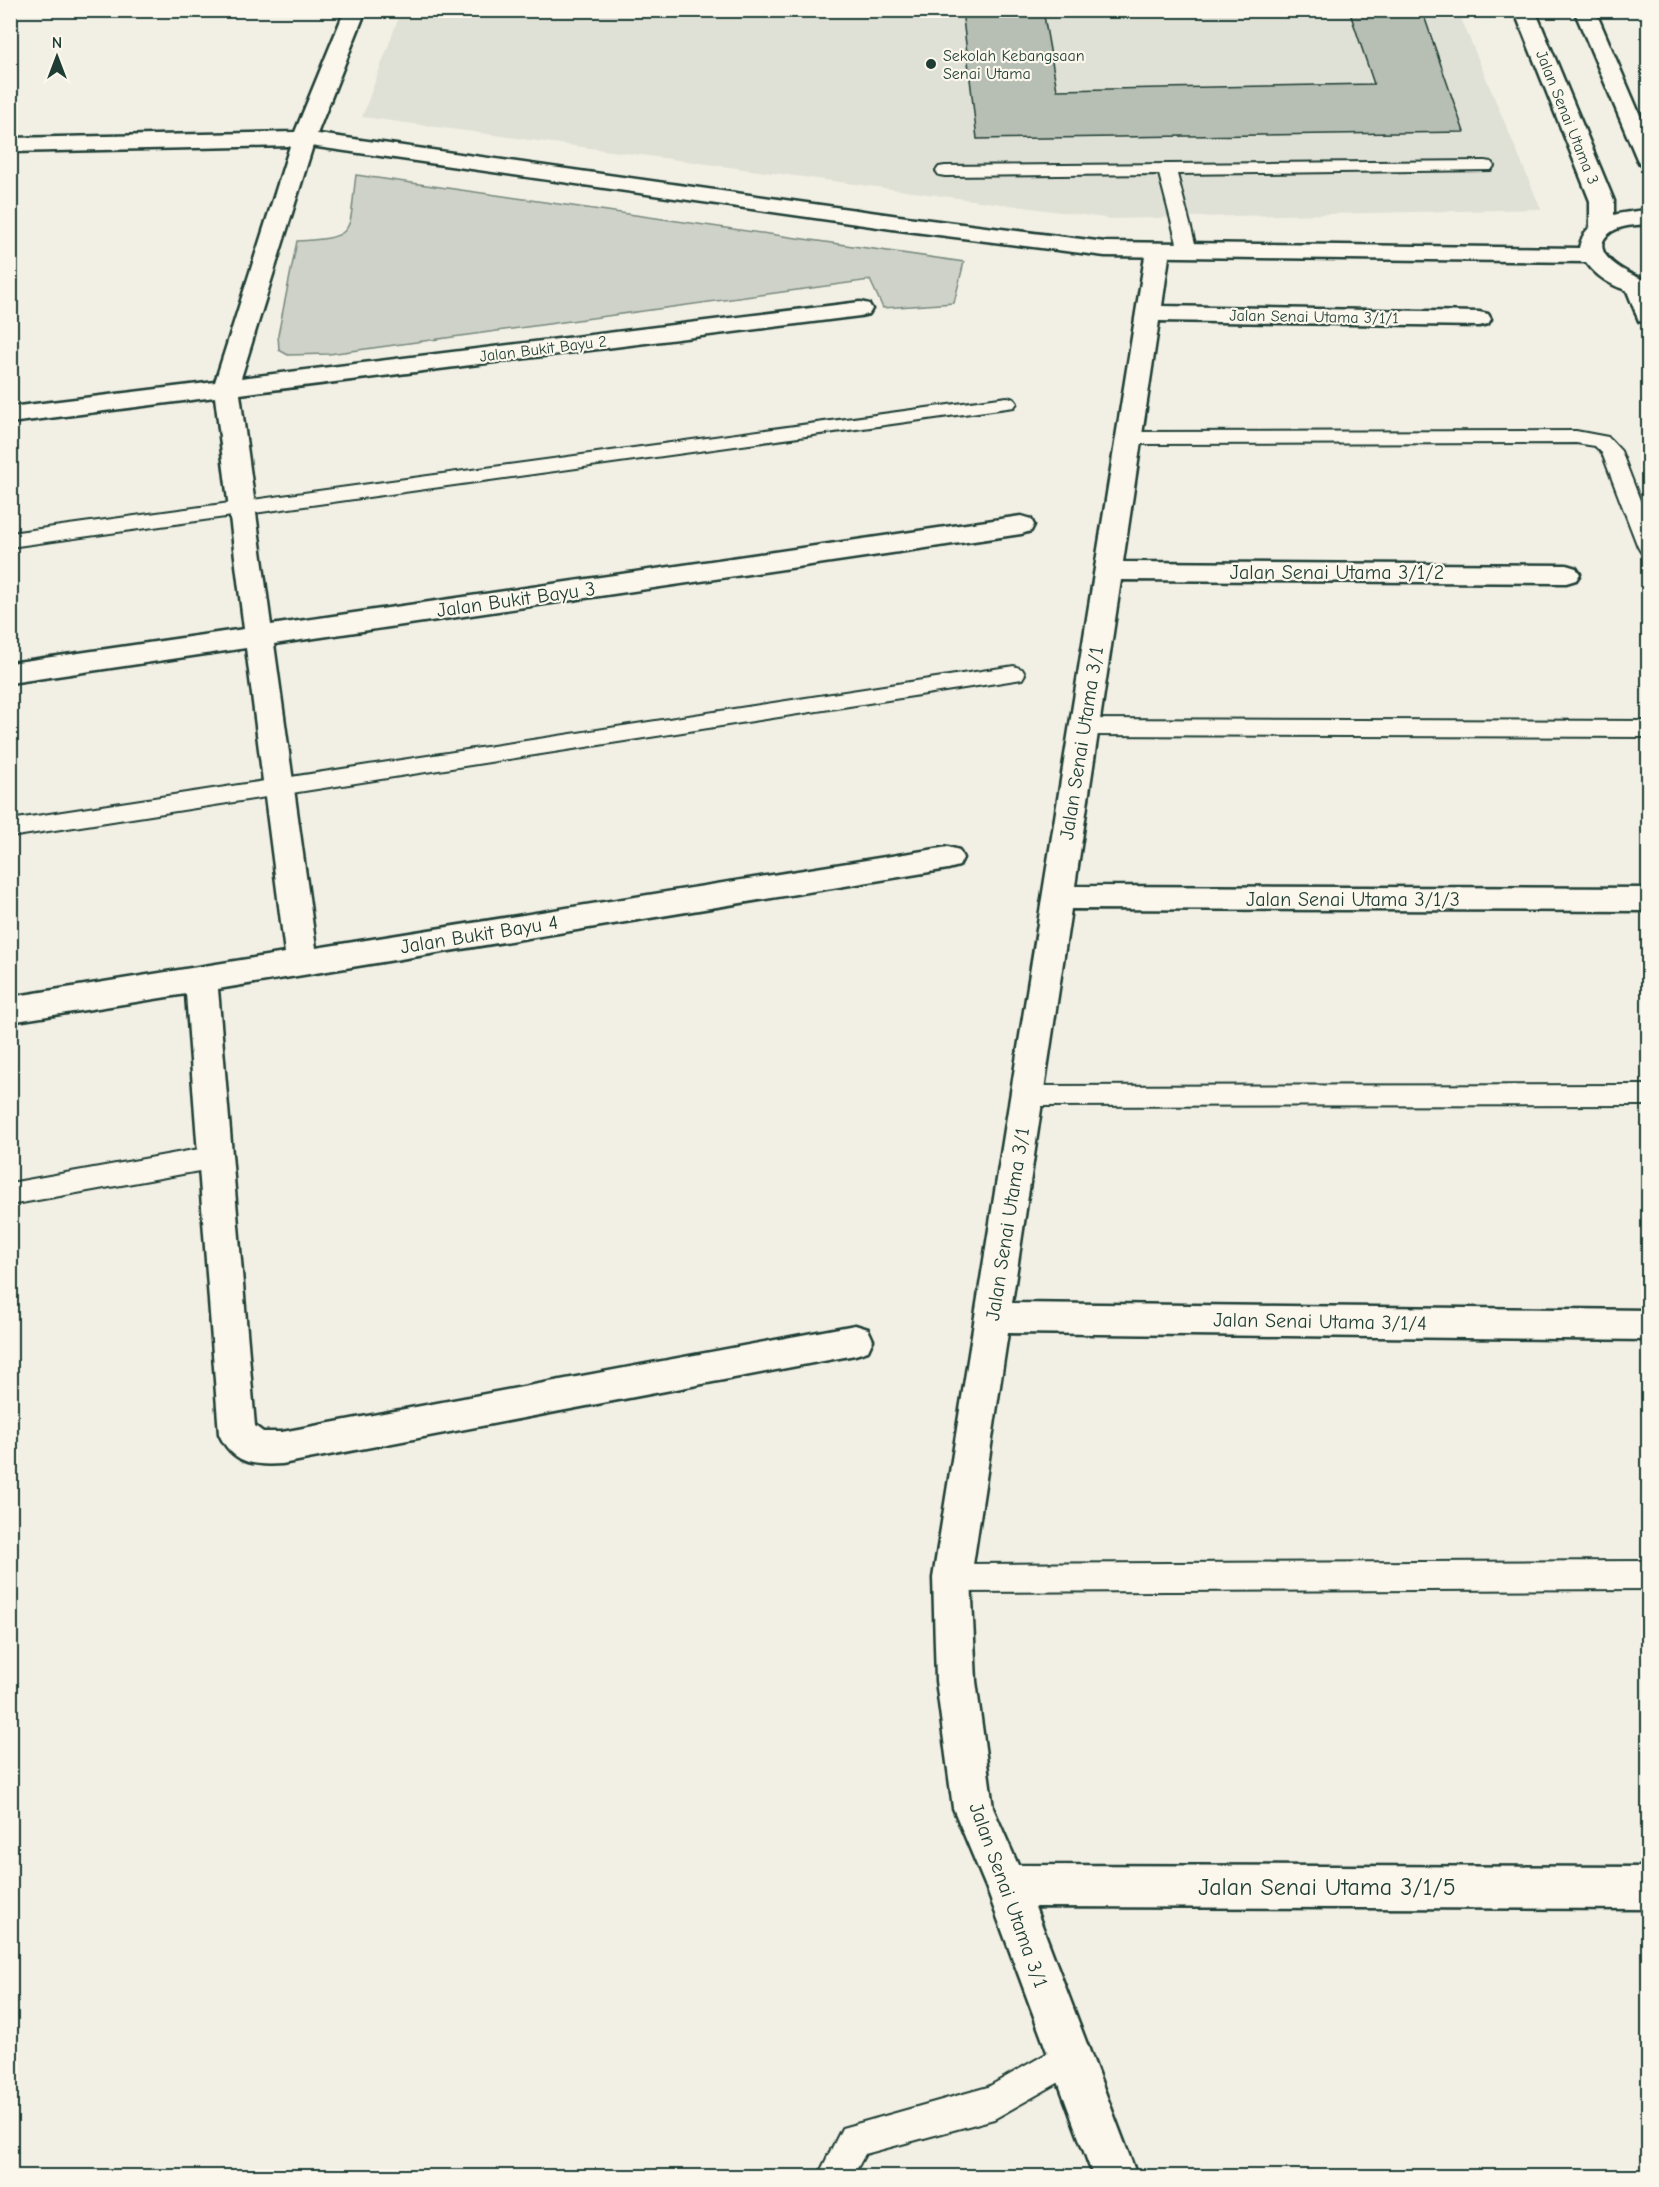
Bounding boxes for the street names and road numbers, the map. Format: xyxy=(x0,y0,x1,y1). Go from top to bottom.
street label: Jalan Senai Utama 3 xyxy=(1532,48,1602,187)
street label: Jalan Senai Utama 3/1/1 xyxy=(1229,307,1399,327)
street label: Jalan Bukit Bayu 2 xyxy=(478,332,608,366)
street label: Jalan Senai Utama 3/1/2 xyxy=(1230,561,1444,584)
street label: Jalan Bukit Bayu 3 xyxy=(435,577,597,622)
street label: Jalan Senai Utama 3/1 xyxy=(1055,645,1108,841)
street label: Jalan Senai Utama 3/1/3 xyxy=(1246,888,1460,911)
street label: Jalan Bukit Bayu 4 xyxy=(399,911,560,958)
street label: Jalan Senai Utama 3/1 xyxy=(981,1126,1034,1322)
street label: Jalan Senai Utama 3/1/4 xyxy=(1213,1308,1427,1335)
street label: Jalan Senai Utama 3/1 xyxy=(964,1800,1053,1991)
street label: Jalan Senai Utama 3/1/5 xyxy=(1198,1873,1456,1901)

